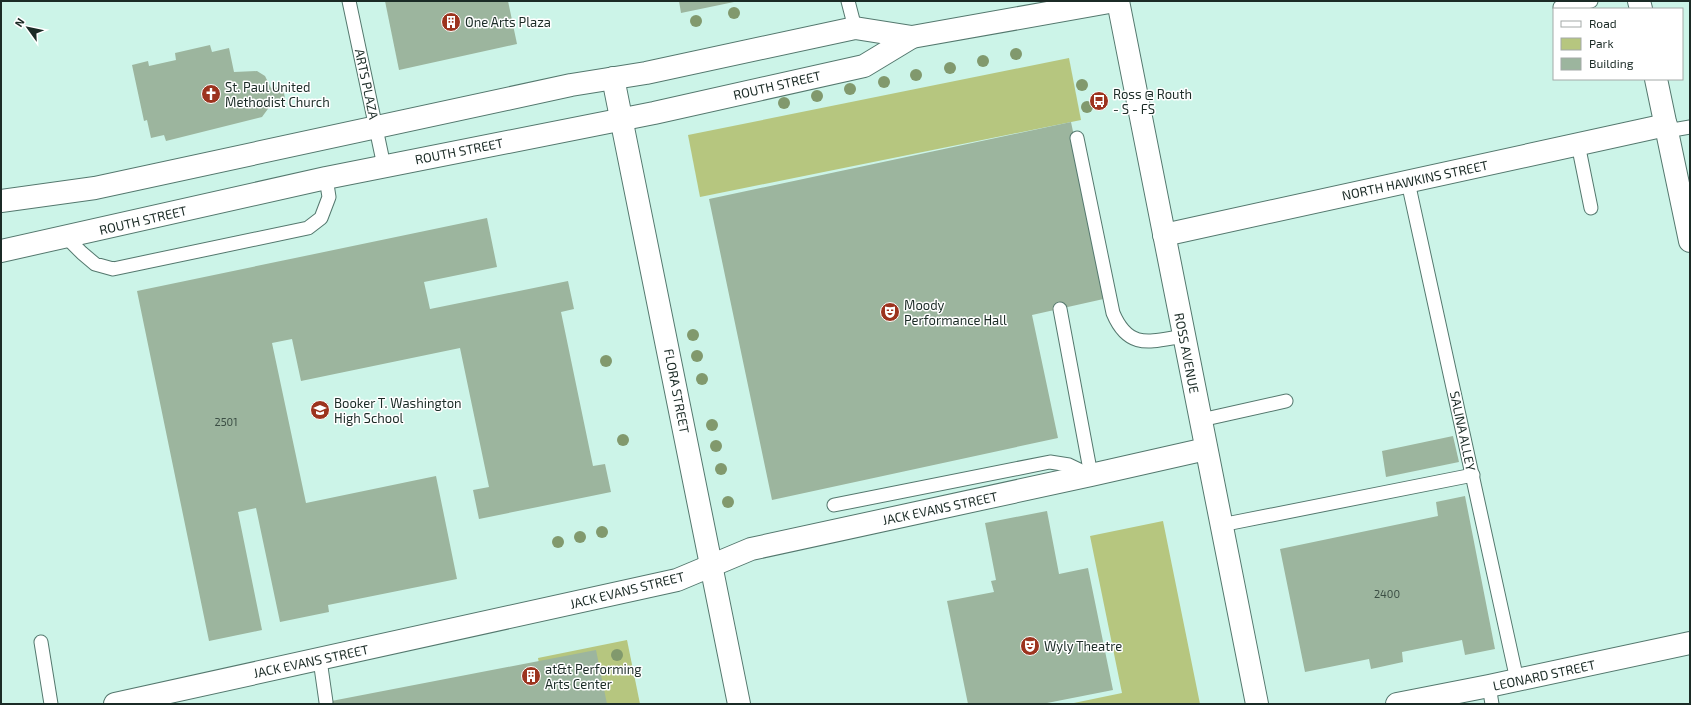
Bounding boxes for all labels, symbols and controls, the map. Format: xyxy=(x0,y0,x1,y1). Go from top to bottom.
north arrow xyxy=(8,8,48,48)
legend xyxy=(1553,8,1683,80)
building icon: One Arts Plaza xyxy=(440,11,462,33)
place label: One Arts Plaza xyxy=(465,14,551,30)
text: N xyxy=(12,15,27,29)
text: Road xyxy=(1589,16,1617,30)
text: Park xyxy=(1589,36,1614,50)
street label: ARTS PLAZA xyxy=(352,47,382,121)
text: Building xyxy=(1589,56,1634,70)
street label: ROUTH STREET xyxy=(732,67,823,103)
place label: St. Paul United Methodist Church xyxy=(225,79,330,110)
church icon: St. Paul United Methodist Church xyxy=(200,83,222,105)
place label: Ross @ Routh - S - FS xyxy=(1113,86,1192,117)
bus stop icon: Ross @ Routh - S - FS xyxy=(1088,90,1110,112)
street label: ROUTH STREET xyxy=(414,135,505,167)
street label: NORTH HAWKINS STREET xyxy=(1340,157,1490,203)
street label: ROUTH STREET xyxy=(98,202,189,238)
place label: Moody Performance Hall xyxy=(904,297,1007,328)
theatre icon: Moody Performance Hall xyxy=(879,301,901,323)
street label: ROSS AVENUE xyxy=(1171,311,1203,395)
street label: FLORA STREET xyxy=(661,347,693,435)
street label: SALINA ALLEY xyxy=(1447,390,1479,473)
place label: Booker T. Washington High School xyxy=(334,395,462,426)
school or university icon: Booker T. Washington High School xyxy=(309,399,331,421)
house number: 2501 xyxy=(214,415,238,428)
street label: JACK EVANS STREET xyxy=(881,488,1000,528)
street label: JACK EVANS STREET xyxy=(568,568,686,612)
house number: 2400 xyxy=(1374,587,1400,600)
theatre icon: Wyly Theatre xyxy=(1019,635,1041,657)
place label: Wyly Theatre xyxy=(1044,638,1122,654)
street label: JACK EVANS STREET xyxy=(252,641,371,681)
street label: LEONARD STREET xyxy=(1491,656,1597,694)
place label: at&t Performing Arts Center xyxy=(545,661,642,692)
building icon: at&t Performing Arts Center xyxy=(520,665,542,687)

